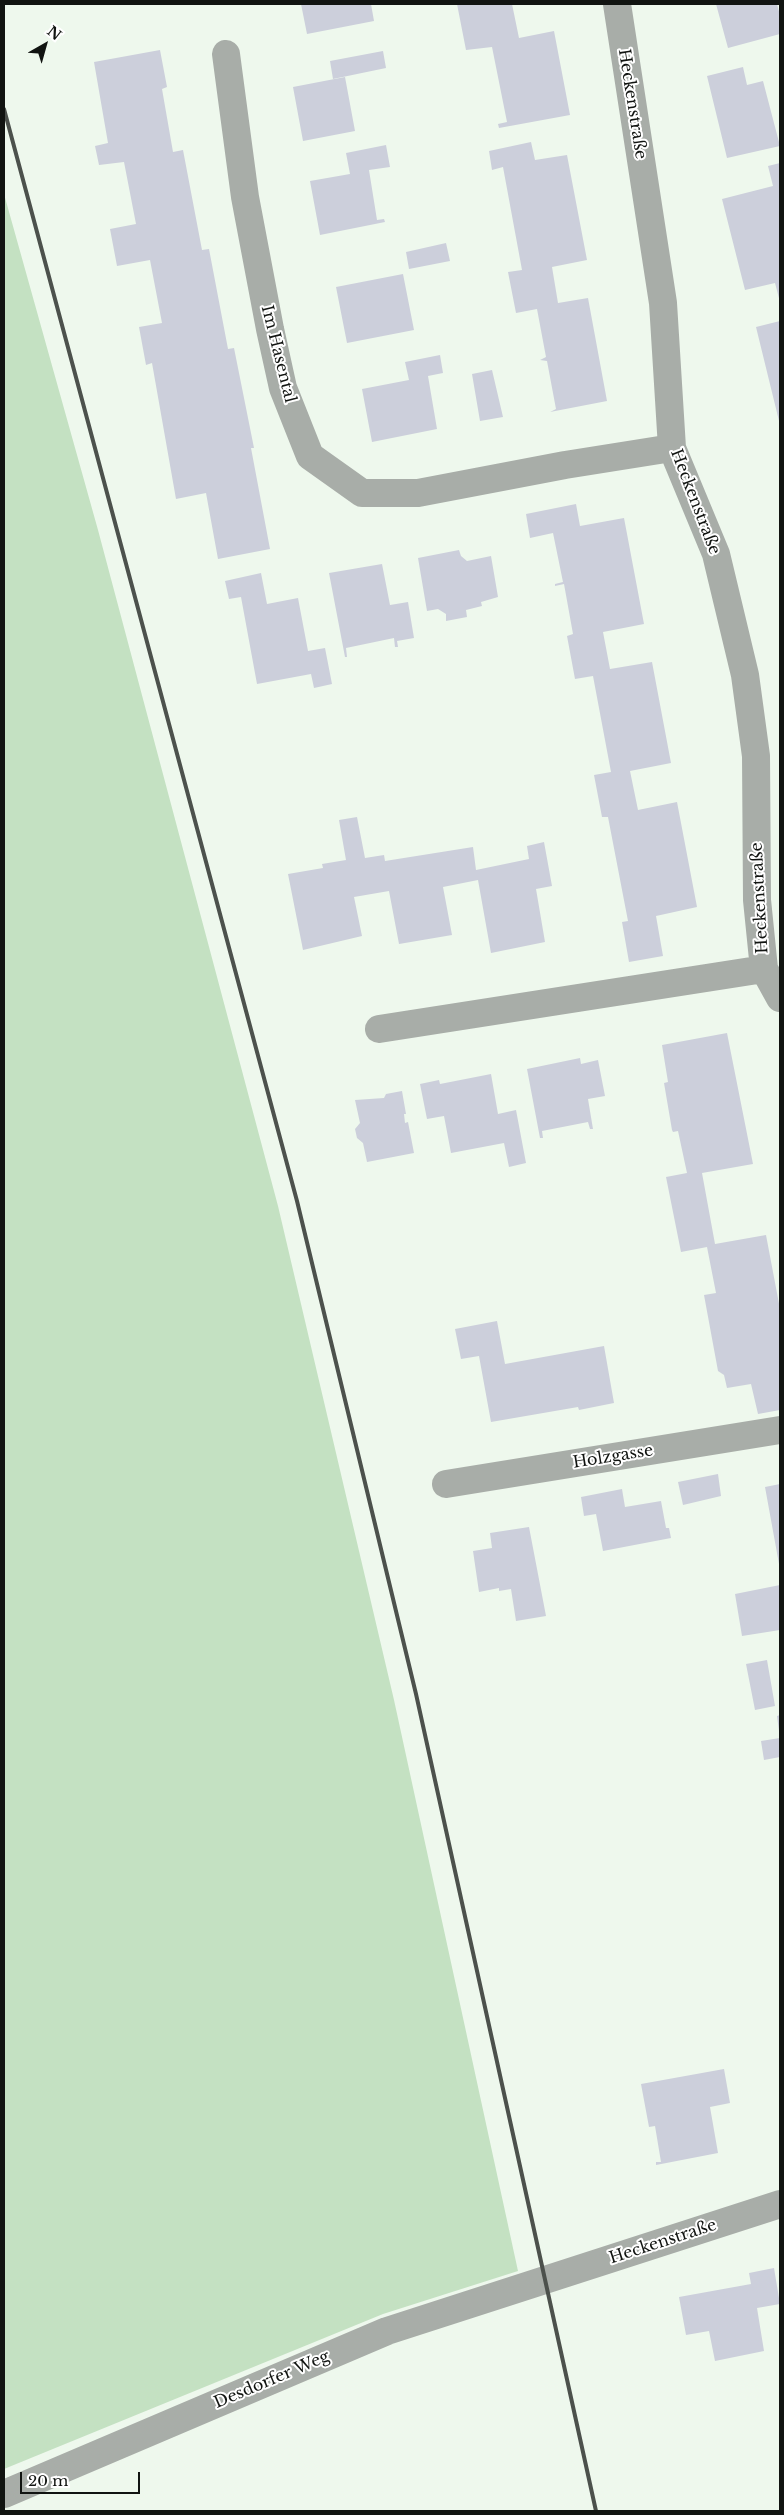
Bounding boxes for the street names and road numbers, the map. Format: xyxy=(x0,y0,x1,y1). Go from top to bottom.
street label: Heckenstraße xyxy=(614,47,650,161)
street label: Im Hasental xyxy=(257,303,299,405)
street label: Heckenstraße xyxy=(666,447,724,557)
street label: Heckenstraße xyxy=(747,842,773,954)
street label: Holzgasse xyxy=(571,1441,655,1473)
street label: Heckenstraße xyxy=(607,2216,719,2268)
street label: Desdorfer Weg xyxy=(211,2347,333,2413)

